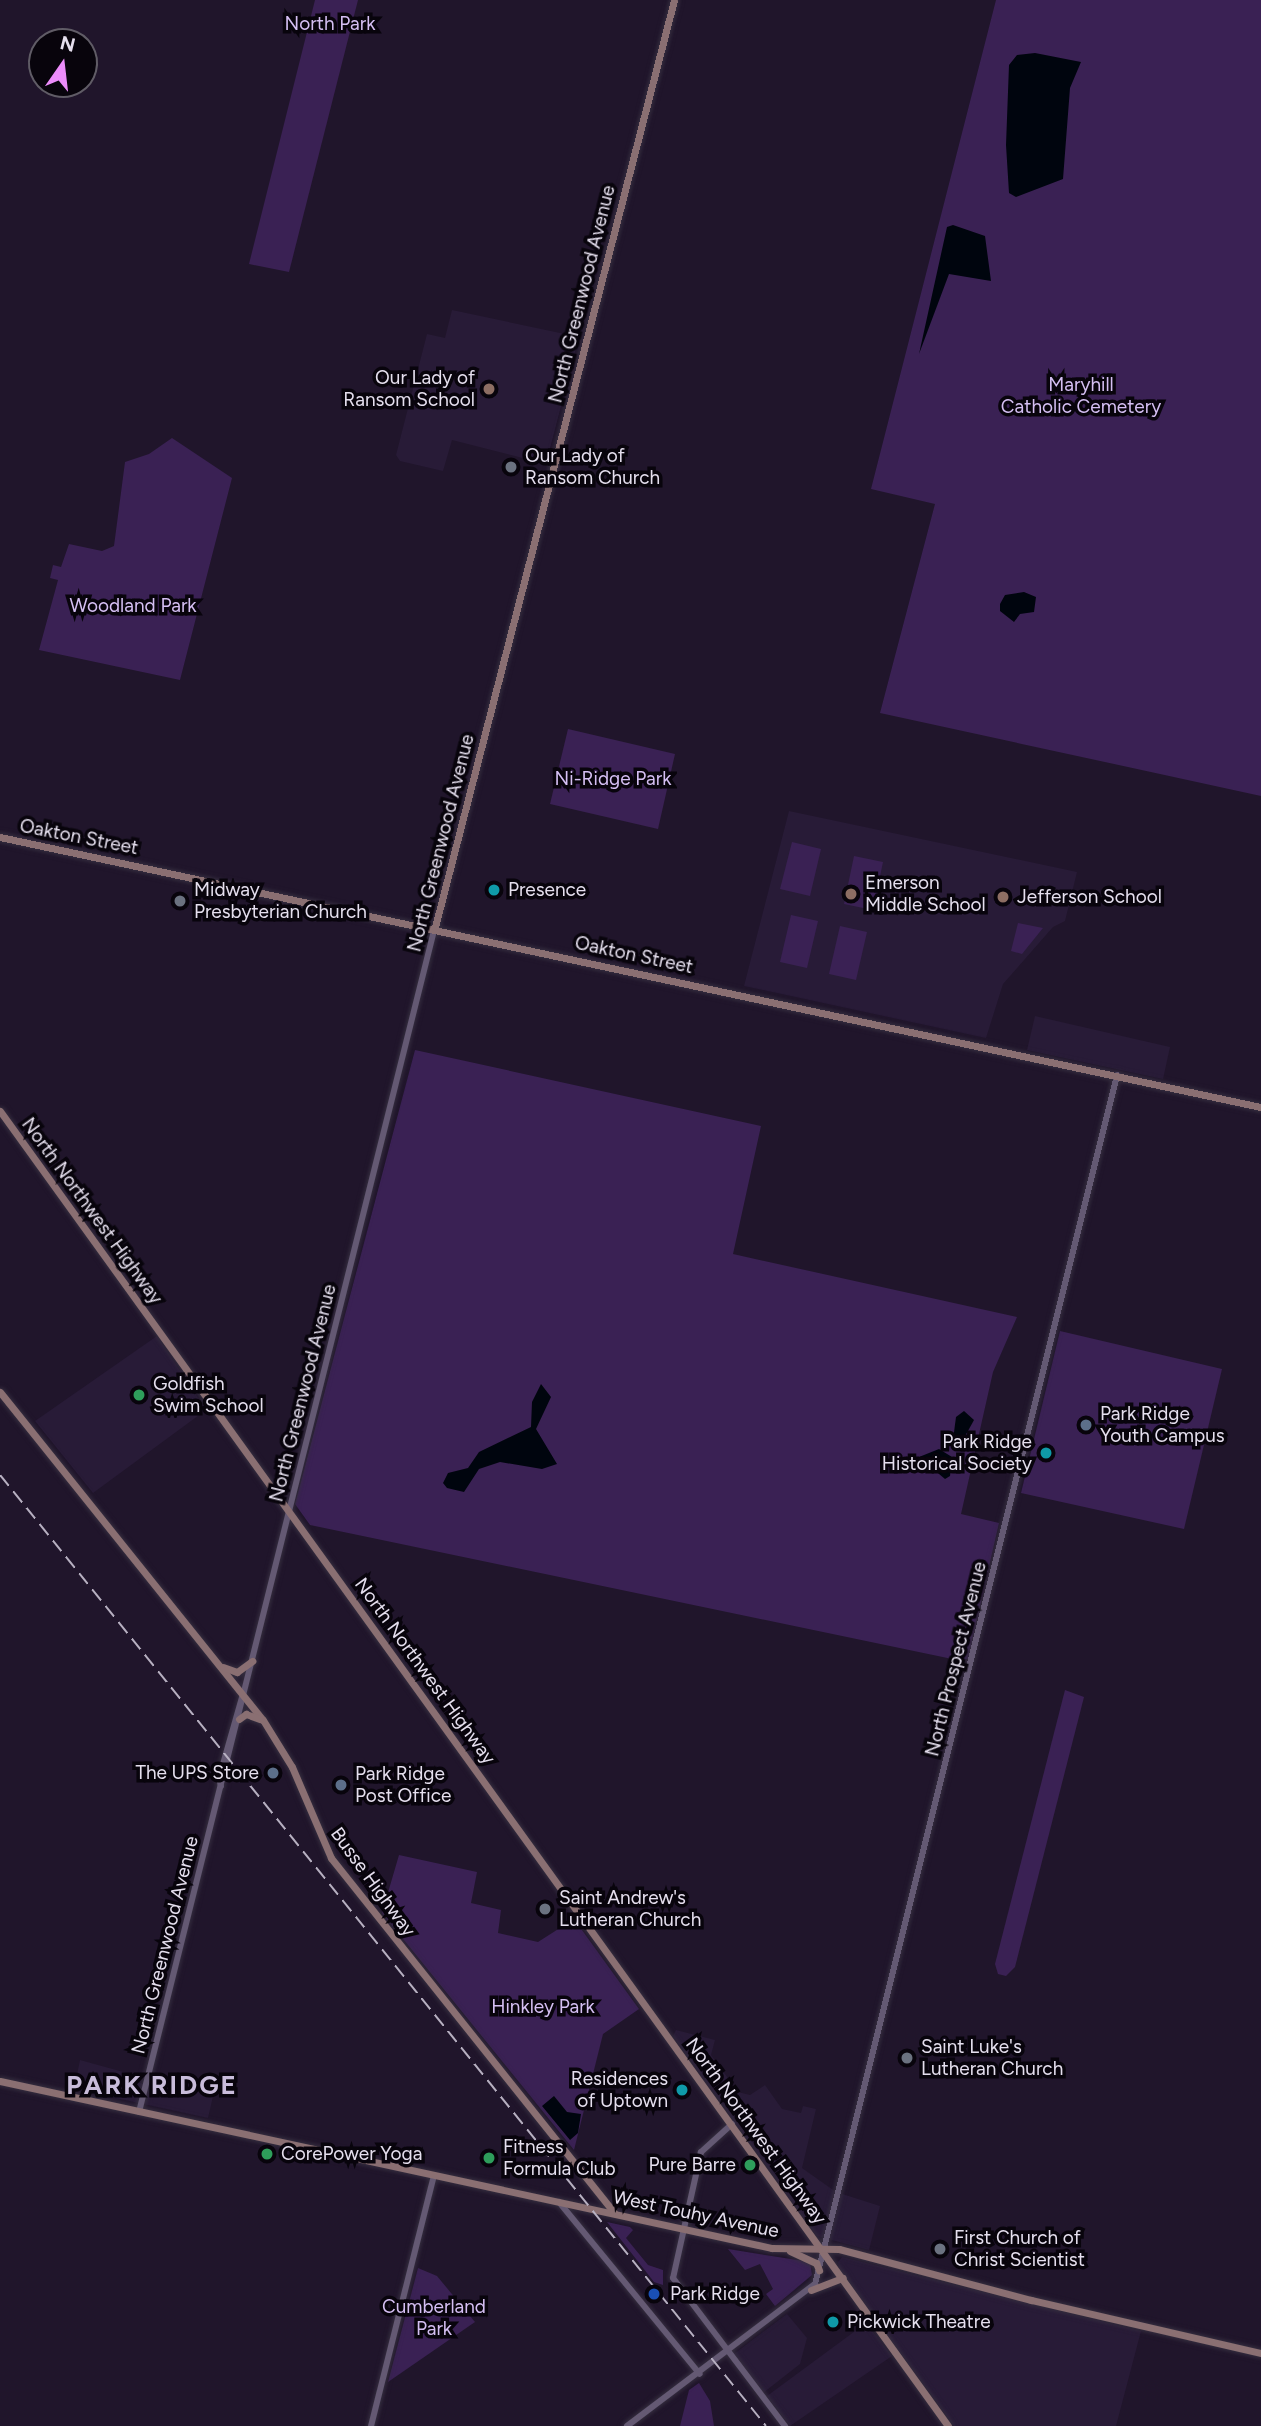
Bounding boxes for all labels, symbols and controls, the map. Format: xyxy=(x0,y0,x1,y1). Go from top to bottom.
park label: North Park xyxy=(285,13,375,35)
north arrow xyxy=(28,28,98,98)
text: N xyxy=(58,31,78,57)
street label: North Greenwood Avenue xyxy=(544,183,620,405)
place label: Our Lady of Ransom School xyxy=(343,367,475,411)
park label: Maryhill Catholic Cemetery xyxy=(1001,374,1161,418)
marker: Our Lady of Ransom School xyxy=(481,381,497,397)
place label: Our Lady of Ransom Church xyxy=(525,445,660,489)
marker: Our Lady of Ransom Church xyxy=(503,459,519,475)
park label: Woodland Park xyxy=(69,595,197,617)
street label: North Greenwood Avenue xyxy=(403,732,479,954)
park label: Ni-Ridge Park xyxy=(555,768,671,790)
street label: Oakton Street xyxy=(18,814,140,860)
place label: Emerson Middle School xyxy=(865,872,986,916)
place label: Midway Presbyterian Church xyxy=(194,879,367,923)
place label: Presence xyxy=(508,879,586,901)
marker: Presence xyxy=(486,882,502,898)
marker: Emerson Middle School xyxy=(843,886,859,902)
place label: Jefferson School xyxy=(1017,886,1162,908)
marker: Jefferson School xyxy=(995,889,1011,905)
marker: Midway Presbyterian Church xyxy=(172,893,188,909)
street label: Oakton Street xyxy=(573,931,695,979)
street label: North Northwest Highway xyxy=(17,1113,167,1309)
street label: North Greenwood Avenue xyxy=(265,1282,341,1504)
place label: Goldfish Swim School xyxy=(153,1373,264,1417)
marker: Goldfish Swim School xyxy=(131,1387,147,1403)
place label: Park Ridge Youth Campus xyxy=(1100,1403,1225,1447)
marker: Park Ridge Youth Campus xyxy=(1078,1417,1094,1433)
place label: Park Ridge Historical Society xyxy=(882,1431,1032,1475)
marker: Park Ridge Historical Society xyxy=(1038,1445,1054,1461)
street label: North Prospect Avenue xyxy=(921,1559,991,1759)
street label: North Northwest Highway xyxy=(350,1573,500,1769)
place label: The UPS Store xyxy=(135,1762,259,1784)
place label: Park Ridge Post Office xyxy=(355,1763,451,1807)
marker: The UPS Store xyxy=(265,1765,281,1781)
marker: Park Ridge Post Office xyxy=(333,1777,349,1793)
street label: Busse Highway xyxy=(326,1823,420,1941)
street label: North Greenwood Avenue xyxy=(127,1834,203,2056)
place label: Saint Andrew's Lutheran Church xyxy=(559,1887,701,1931)
marker: Saint Andrew's Lutheran Church xyxy=(537,1901,553,1917)
park label: Hinkley Park xyxy=(491,1996,595,2018)
street label: North Northwest Highway xyxy=(681,2033,831,2229)
place label: Saint Luke's Lutheran Church xyxy=(921,2036,1063,2080)
marker: Saint Luke's Lutheran Church xyxy=(899,2050,915,2066)
place label: Residences of Uptown xyxy=(571,2068,668,2112)
district label: PARK RIDGE xyxy=(67,2070,237,2102)
marker: Residences of Uptown xyxy=(674,2082,690,2098)
place label: Fitness Formula Club xyxy=(503,2136,616,2180)
place label: CorePower Yoga xyxy=(281,2143,422,2165)
marker: CorePower Yoga xyxy=(259,2146,275,2162)
marker: Fitness Formula Club xyxy=(481,2150,497,2166)
place label: Pure Barre xyxy=(648,2154,736,2176)
marker: Pure Barre xyxy=(742,2157,758,2173)
street label: West Touhy Avenue xyxy=(611,2185,781,2243)
place label: First Church of Christ Scientist xyxy=(954,2227,1085,2271)
marker: First Church of Christ Scientist xyxy=(932,2241,948,2257)
place label: Park Ridge xyxy=(670,2283,760,2305)
marker: Park Ridge xyxy=(644,2284,664,2304)
park label: Cumberland Park xyxy=(382,2296,486,2340)
place label: Pickwick Theatre xyxy=(847,2311,991,2333)
marker: Pickwick Theatre xyxy=(825,2314,841,2330)

